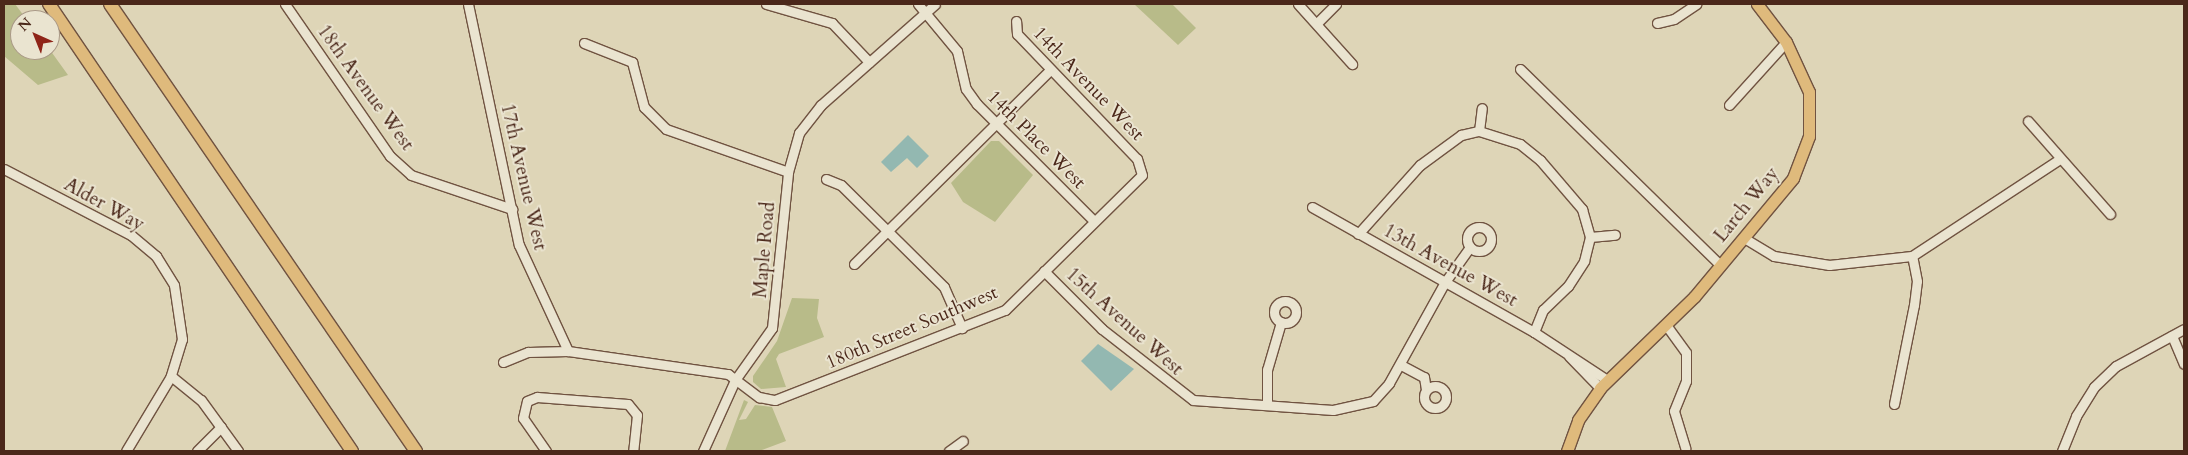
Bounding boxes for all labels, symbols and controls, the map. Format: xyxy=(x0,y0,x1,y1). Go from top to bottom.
north arrow xyxy=(10,10,60,60)
text: N xyxy=(14,14,36,36)
street label: 18th Avenue West xyxy=(312,21,418,155)
street label: 14th Avenue West xyxy=(1028,22,1148,146)
street label: 14th Place West xyxy=(982,86,1090,194)
street label: 17th Avenue West xyxy=(495,102,551,252)
street label: Larch Way xyxy=(1710,163,1784,247)
street label: Alder Way xyxy=(60,174,148,236)
street label: Maple Road xyxy=(749,201,781,299)
street label: 13th Avenue West xyxy=(1379,220,1521,312)
street label: 15th Avenue West xyxy=(1061,263,1187,381)
street label: 180th Street Southwest xyxy=(823,281,1001,375)

